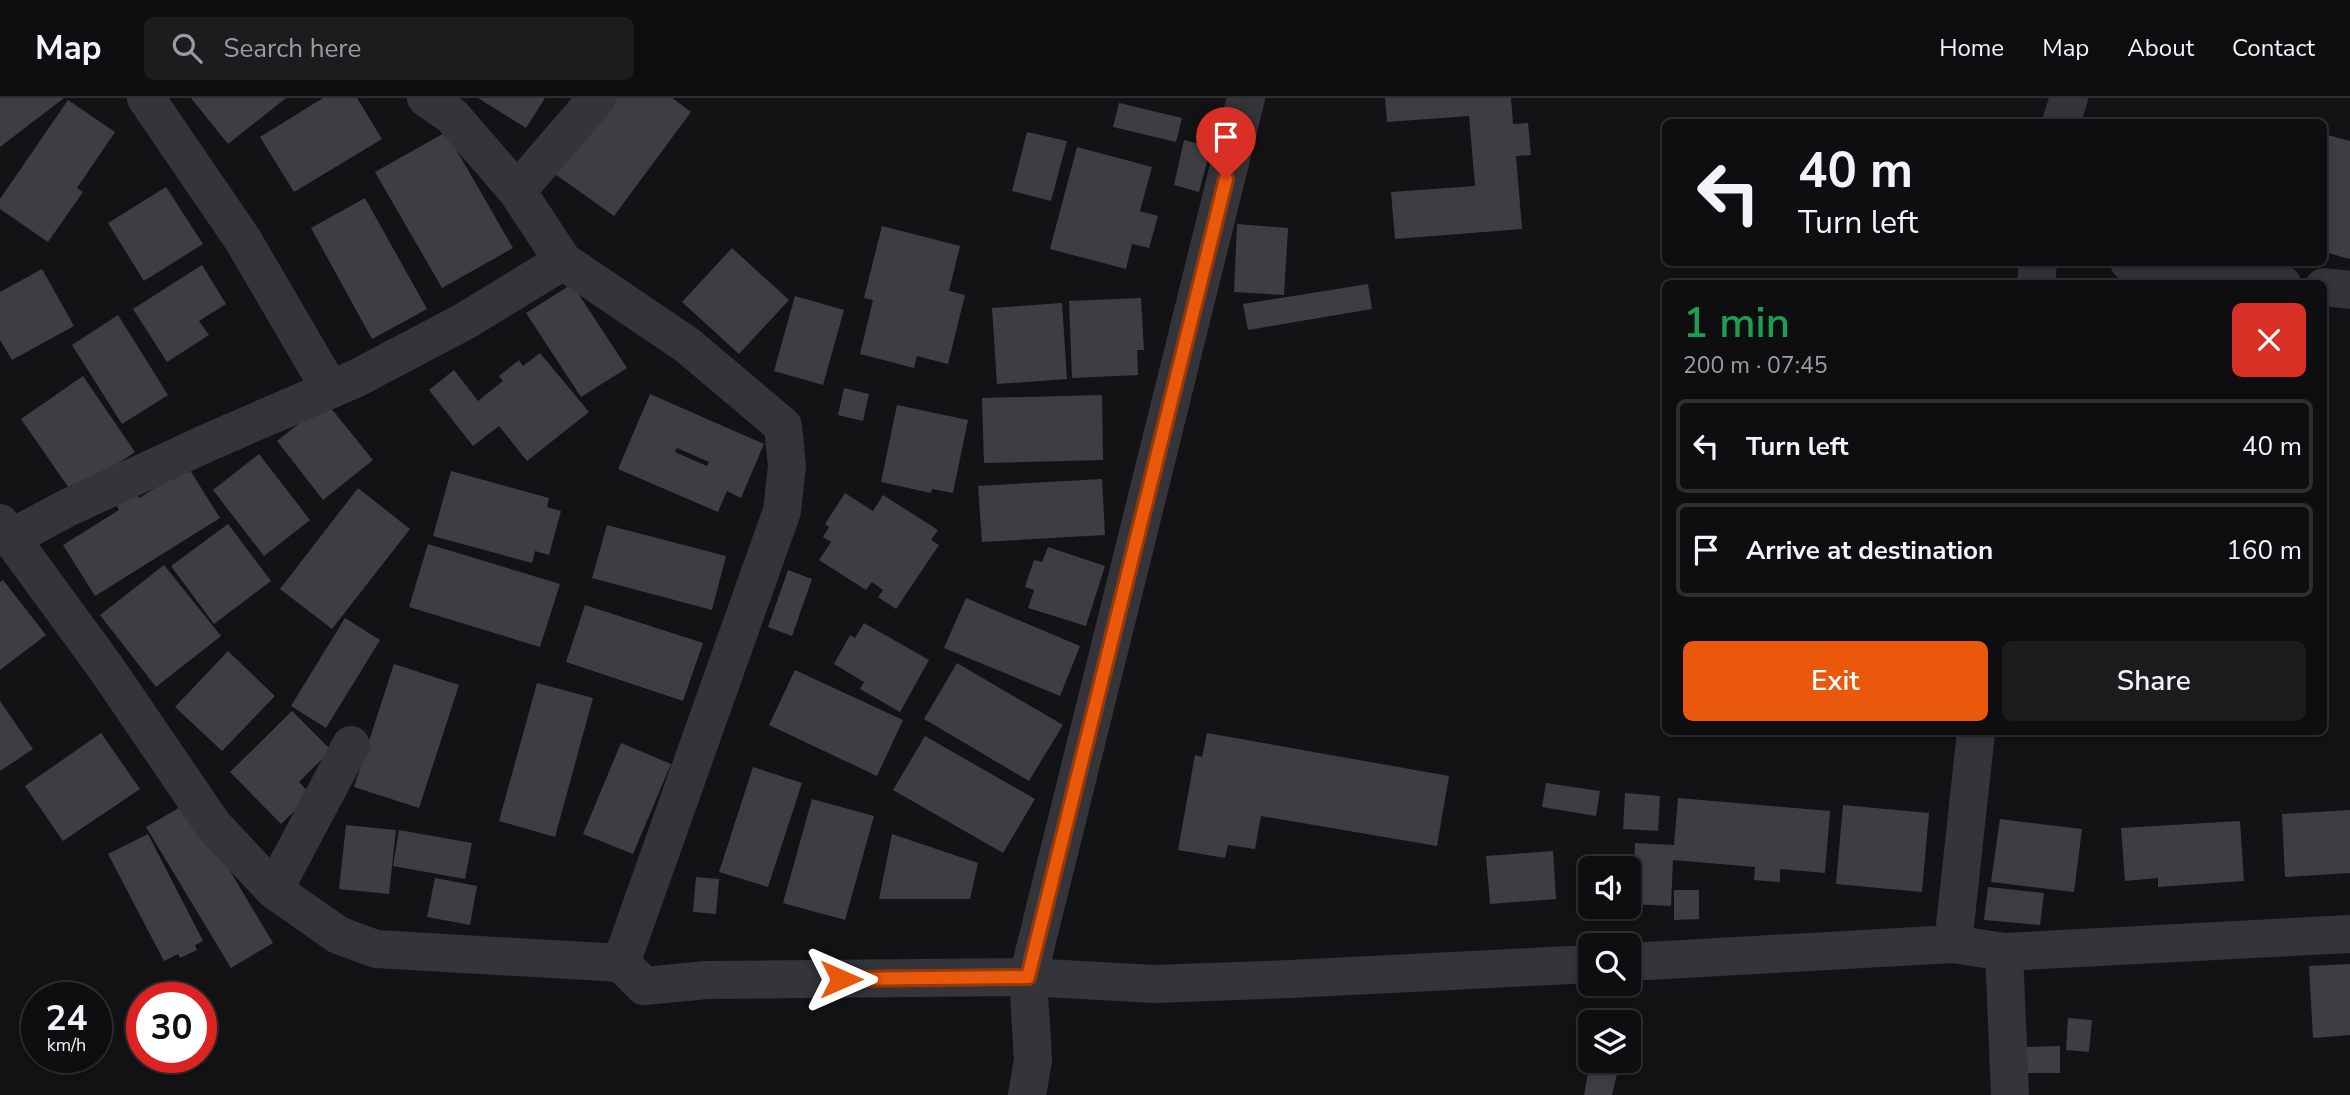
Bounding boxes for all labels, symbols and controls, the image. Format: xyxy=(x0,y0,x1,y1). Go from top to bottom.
search box xyxy=(144,17,634,80)
text: Map xyxy=(35,26,102,71)
icon: search xyxy=(168,29,206,67)
text: Search here xyxy=(224,31,361,66)
text: Home xyxy=(1939,32,2004,64)
text: Map xyxy=(2042,32,2089,64)
text: About xyxy=(2127,32,2194,64)
text: Contact xyxy=(2232,32,2315,64)
pin xyxy=(1196,107,1256,179)
icon: arrive xyxy=(1207,118,1245,156)
text: 40 m xyxy=(1798,137,1913,204)
icon: left xyxy=(1683,147,1774,238)
text: Turn left xyxy=(1798,201,1918,244)
text: 1 min xyxy=(1683,295,1790,352)
button: close xyxy=(2232,303,2306,377)
text: 200 m · 07:45 xyxy=(1683,350,1828,381)
icon: left xyxy=(1687,427,1725,465)
text: Turn left xyxy=(1746,429,1849,464)
text: 40 m xyxy=(2242,429,2302,464)
icon: arrive xyxy=(1687,531,1725,569)
text: Arrive at destination xyxy=(1746,533,1993,568)
text: 160 m xyxy=(2226,533,2302,568)
button: Exit xyxy=(1683,641,1988,721)
button: Share xyxy=(2002,641,2306,721)
map controls xyxy=(1578,856,1641,1073)
button: sound xyxy=(1578,856,1641,919)
button: search xyxy=(1578,933,1641,996)
position arrow xyxy=(804,942,878,1016)
speed limit sign: 30 xyxy=(126,982,217,1073)
text: 24 xyxy=(45,995,88,1042)
button: layers xyxy=(1578,1010,1641,1073)
text: km/h xyxy=(47,1033,86,1057)

